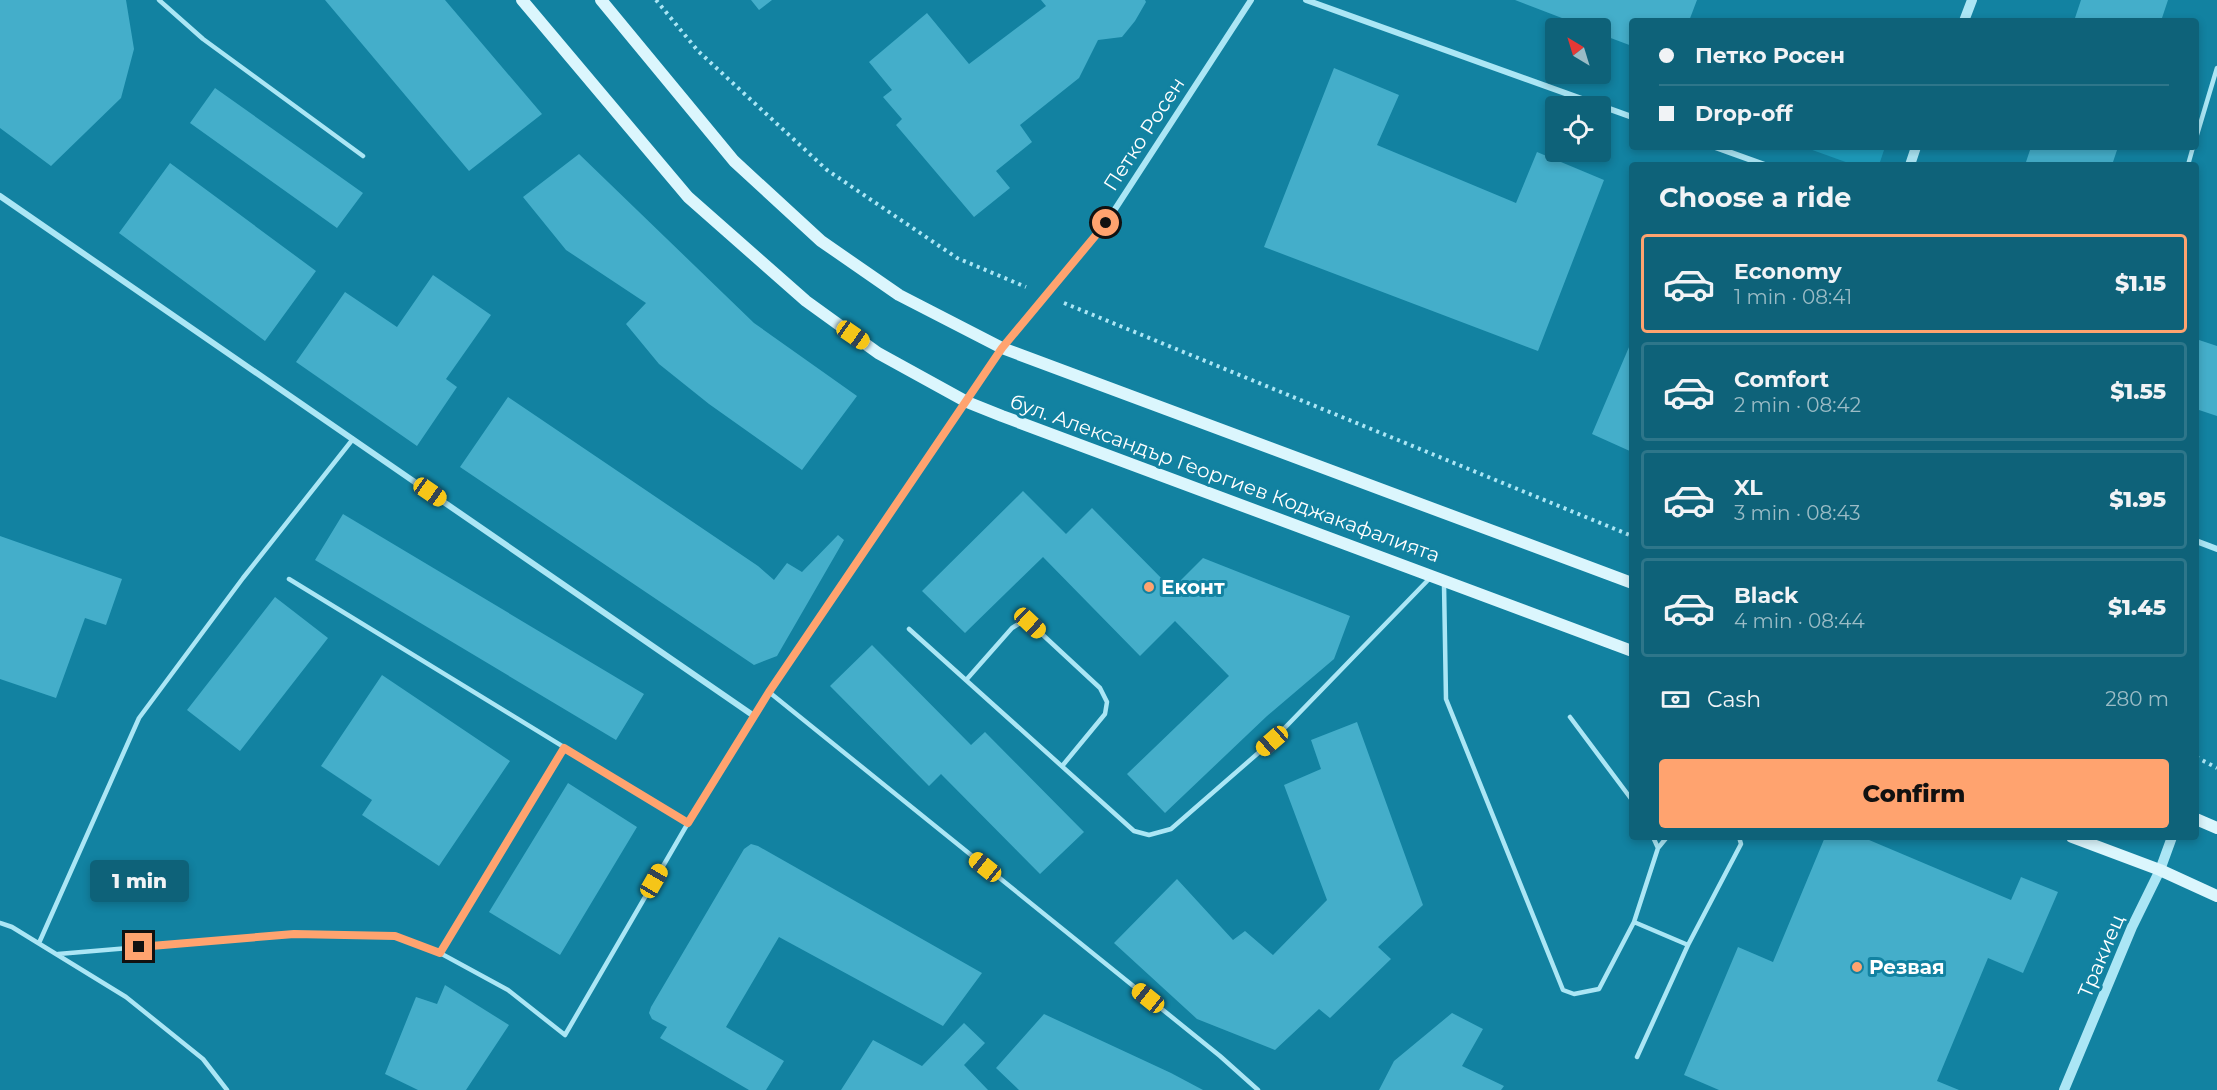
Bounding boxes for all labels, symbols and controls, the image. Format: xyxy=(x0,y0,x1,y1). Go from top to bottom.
north arrow xyxy=(1545,18,1611,84)
map controls xyxy=(1545,18,1611,162)
text: Петко Росен xyxy=(1695,42,1845,69)
street label: Петко Росен xyxy=(1098,73,1190,195)
button: locate xyxy=(1545,96,1611,162)
text: Drop-off xyxy=(1695,100,1793,127)
text: Choose a ride xyxy=(1659,181,1851,214)
route start xyxy=(1092,209,1119,236)
icon: car xyxy=(1662,257,1716,311)
text: Economy xyxy=(1734,258,1842,285)
text: $1.15 xyxy=(2115,270,2166,297)
text: 1 min · 08:41 xyxy=(1734,285,1852,309)
car xyxy=(833,317,873,353)
icon: car xyxy=(1662,365,1716,419)
text: Comfort xyxy=(1734,366,1829,393)
text: $1.55 xyxy=(2110,378,2166,405)
street label: бул. Александър Георгиев Коджакафалията xyxy=(1007,389,1443,567)
text: 2 min · 08:42 xyxy=(1734,393,1861,417)
icon: car xyxy=(1662,473,1716,527)
car xyxy=(410,474,450,510)
text: XL xyxy=(1734,474,1763,501)
text: $1.95 xyxy=(2109,486,2166,513)
text: 3 min · 08:43 xyxy=(1734,501,1861,525)
place label: Еконт xyxy=(1161,575,1225,599)
marker: Еконт xyxy=(1142,580,1156,594)
icon: car xyxy=(1662,581,1716,635)
text: Black xyxy=(1734,582,1798,609)
text: $1.45 xyxy=(2108,594,2166,621)
car xyxy=(1011,604,1049,642)
text: 4 min · 08:44 xyxy=(1734,609,1865,633)
icon: cash xyxy=(1659,683,1692,716)
text: Cash xyxy=(1707,686,1761,713)
text: 280 m xyxy=(2105,687,2169,711)
car xyxy=(1253,722,1291,760)
button: Confirm xyxy=(1659,759,2169,828)
car xyxy=(965,849,1005,885)
callout: 1 min xyxy=(90,860,188,902)
car xyxy=(637,861,671,901)
text: 1 min xyxy=(112,869,167,893)
street label: Тракиец xyxy=(2073,911,2129,1001)
route end xyxy=(125,933,152,960)
place label: Резвая xyxy=(1869,955,1944,979)
marker: Резвая xyxy=(1850,960,1864,974)
car xyxy=(1128,980,1168,1016)

